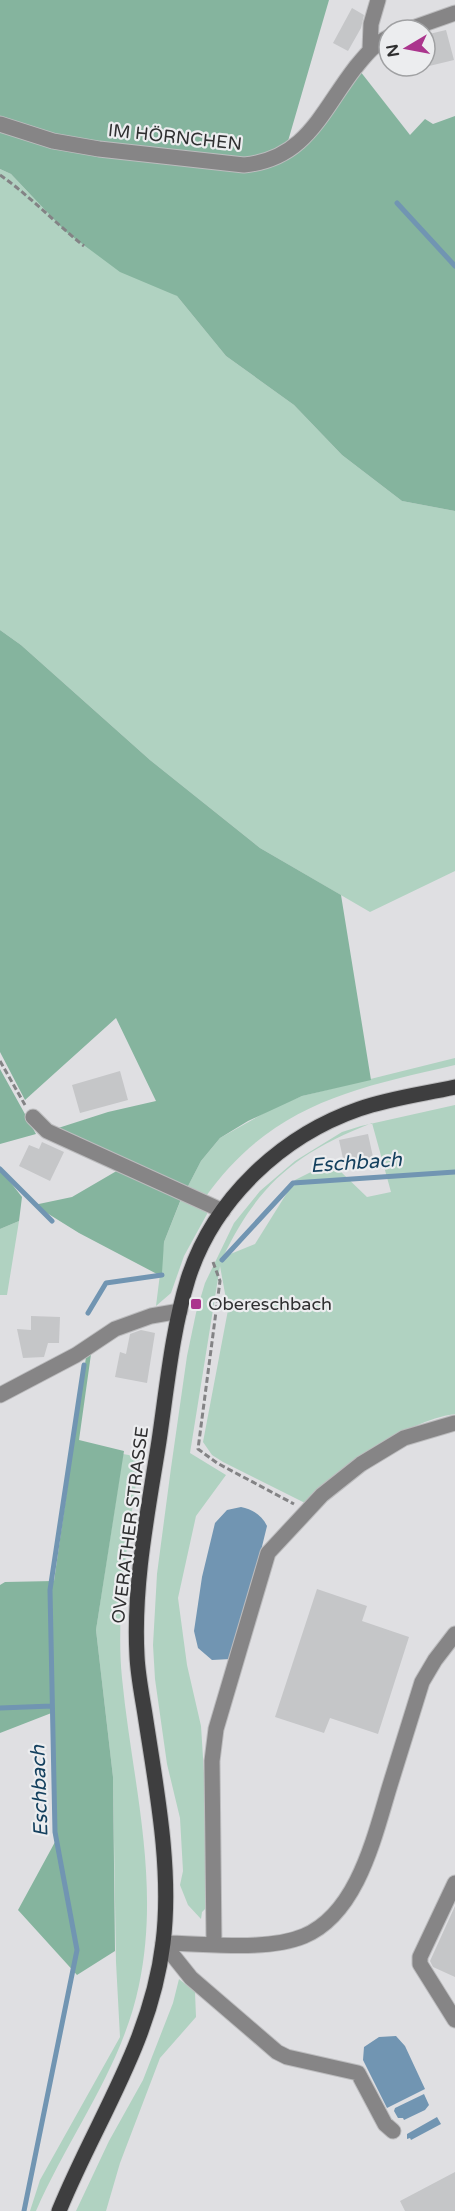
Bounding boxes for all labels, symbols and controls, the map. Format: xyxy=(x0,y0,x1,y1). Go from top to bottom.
north arrow xyxy=(377,18,437,78)
text: N xyxy=(382,42,404,58)
street label: IM HÖRNCHEN xyxy=(107,119,243,155)
water label: Eschbach xyxy=(309,1148,403,1178)
place label: Obereschbach xyxy=(208,1293,332,1315)
marker: Obereschbach xyxy=(189,1297,203,1311)
street label: OVERATHER STRASSE xyxy=(107,1425,153,1625)
water label: Eschbach xyxy=(26,1744,54,1837)

